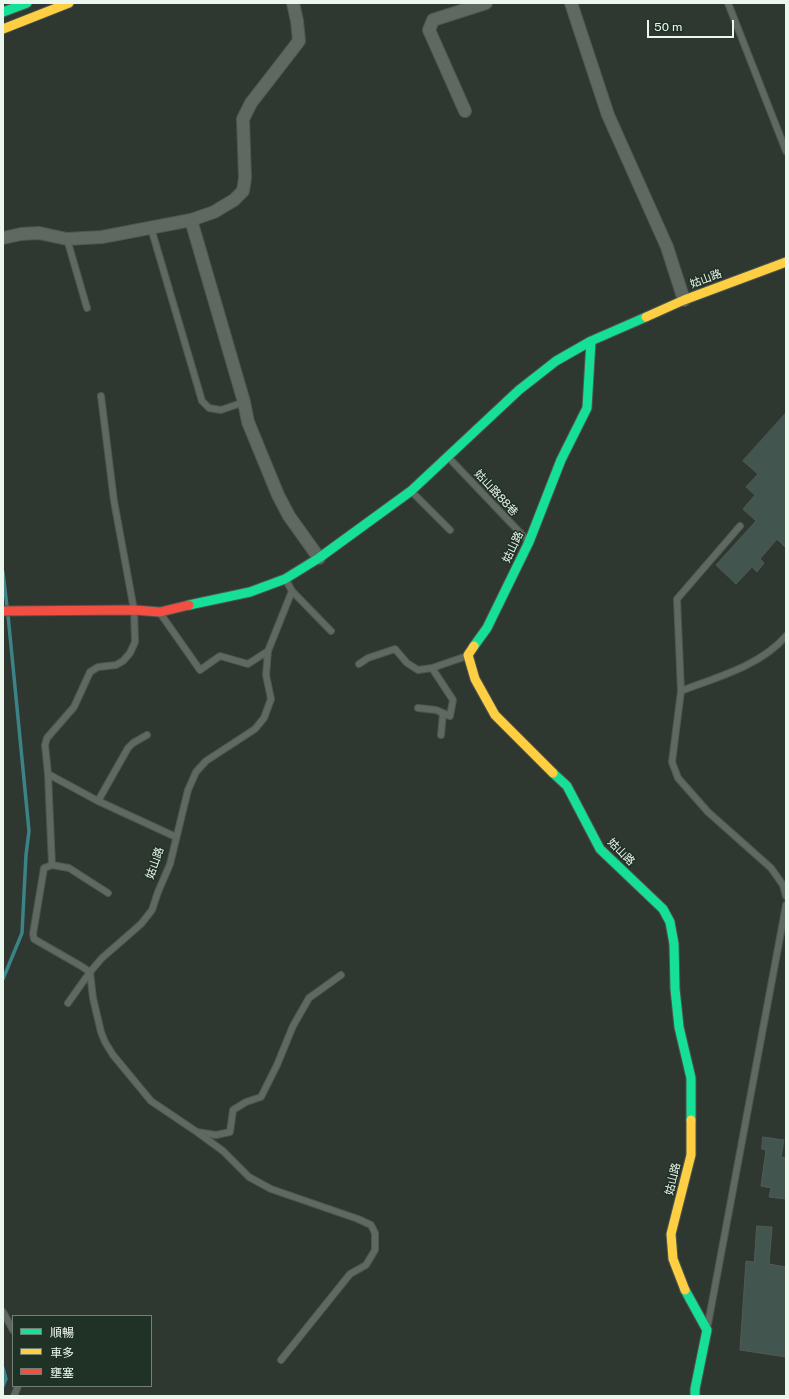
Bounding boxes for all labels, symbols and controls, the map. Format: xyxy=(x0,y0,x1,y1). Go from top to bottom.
scale bar xyxy=(649,12,736,38)
text: 50 m xyxy=(654,20,682,34)
street label: 姑山路 xyxy=(688,267,724,291)
street label: 姑山路88巷 xyxy=(471,467,521,519)
street label: 姑山路 xyxy=(500,529,526,565)
street label: 姑山路 xyxy=(605,836,637,868)
street label: 姑山路 xyxy=(143,845,167,881)
street label: 姑山路 xyxy=(663,1161,683,1197)
legend xyxy=(12,1315,152,1387)
text: 順暢 xyxy=(50,1326,74,1340)
text: 車多 xyxy=(50,1346,74,1360)
text: 壅塞 xyxy=(50,1366,74,1380)

